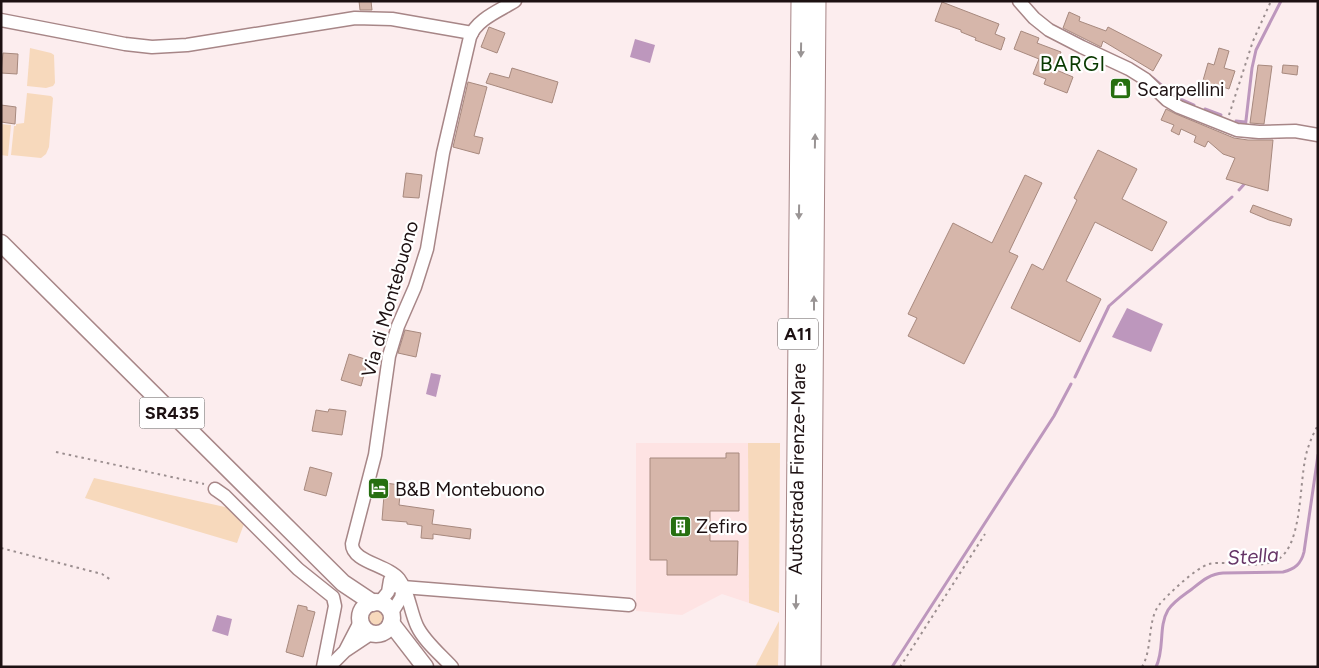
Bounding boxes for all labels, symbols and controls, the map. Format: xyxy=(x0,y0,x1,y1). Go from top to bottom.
one-way arrow xyxy=(797,42,805,58)
district label: BARGI xyxy=(1040,51,1106,76)
shop icon: Scarpellini xyxy=(1109,77,1133,101)
place label: Scarpellini xyxy=(1137,78,1224,101)
one-way arrow xyxy=(811,132,819,148)
one-way arrow xyxy=(795,205,803,221)
street label: Via di Montebuono xyxy=(357,218,423,380)
one-way arrow xyxy=(810,295,818,311)
road number: A11 xyxy=(778,318,818,349)
street label: Autostrada Firenze-Mare xyxy=(784,363,810,575)
road number: SR435 xyxy=(140,398,204,428)
hotel icon: B&B Montebuono xyxy=(367,477,391,501)
place label: B&B Montebuono xyxy=(395,478,545,501)
building icon: Zefiro xyxy=(668,514,692,538)
place label: Zefiro xyxy=(696,515,747,538)
water label: Stella xyxy=(1226,542,1280,570)
one-way arrow xyxy=(792,595,800,611)

